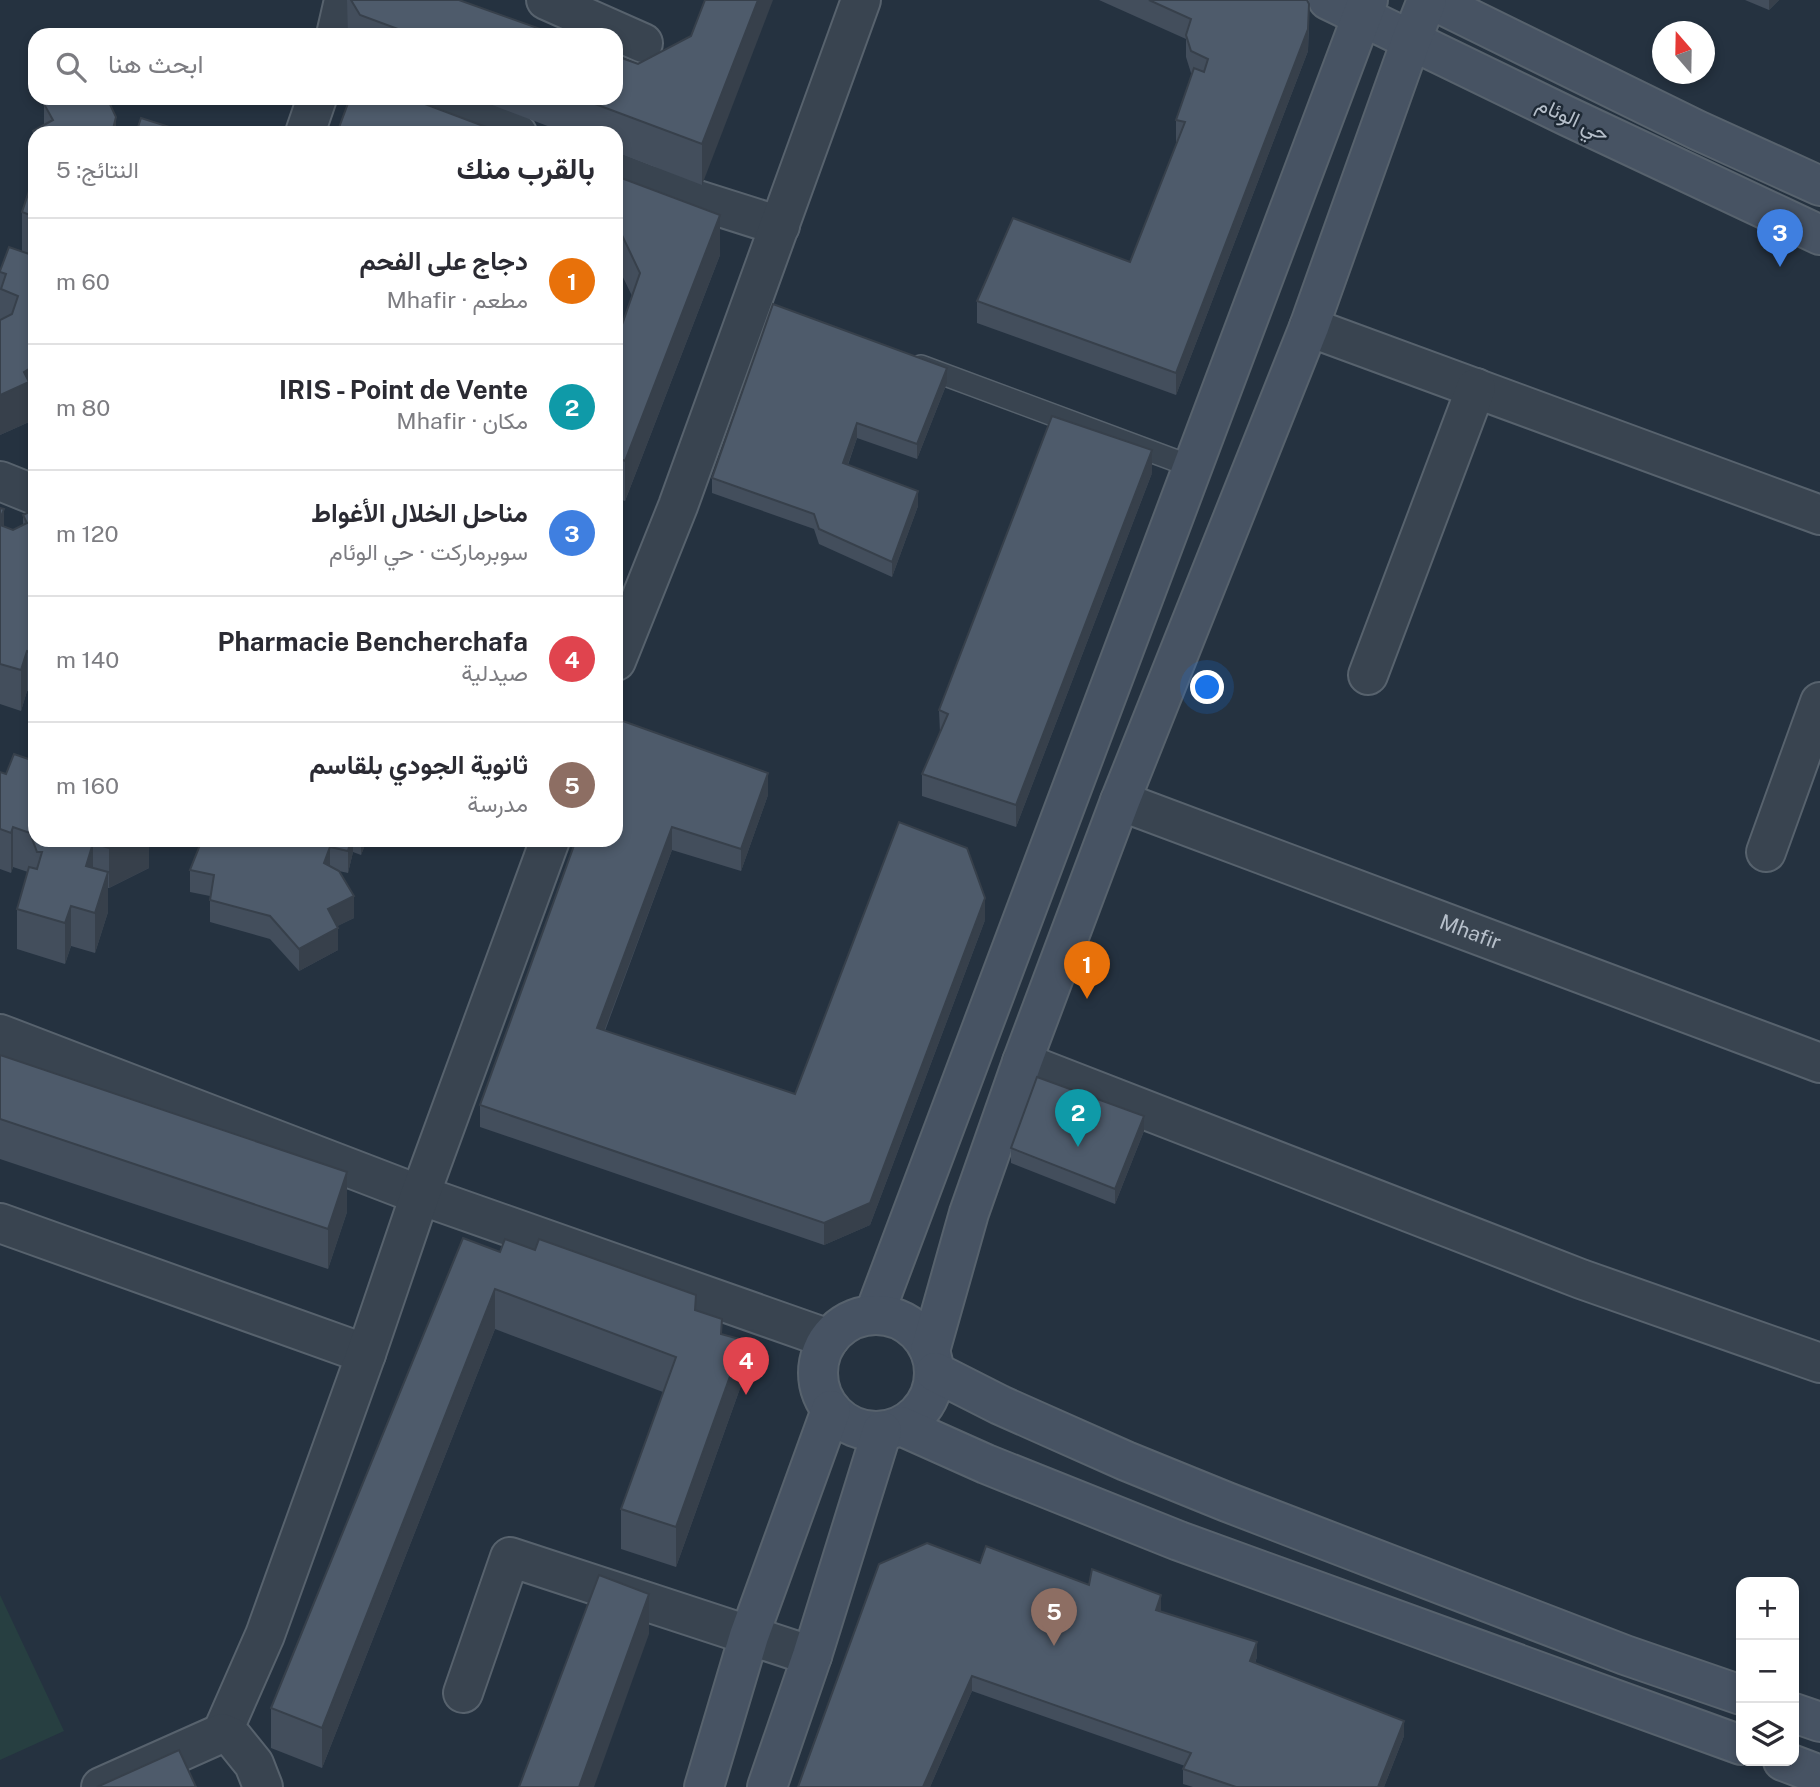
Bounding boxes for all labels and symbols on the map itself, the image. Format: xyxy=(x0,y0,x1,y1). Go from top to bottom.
north arrow xyxy=(1652,21,1715,84)
street label: حي الوئام xyxy=(1531,91,1614,151)
pin: 3 xyxy=(1757,209,1803,267)
your location xyxy=(1190,670,1224,704)
street label: Mhafir xyxy=(1436,909,1505,955)
pin: 1 xyxy=(1064,941,1110,999)
pin: 2 xyxy=(1055,1089,1101,1147)
pin: 4 xyxy=(723,1337,769,1395)
pin: 5 xyxy=(1031,1588,1077,1646)

